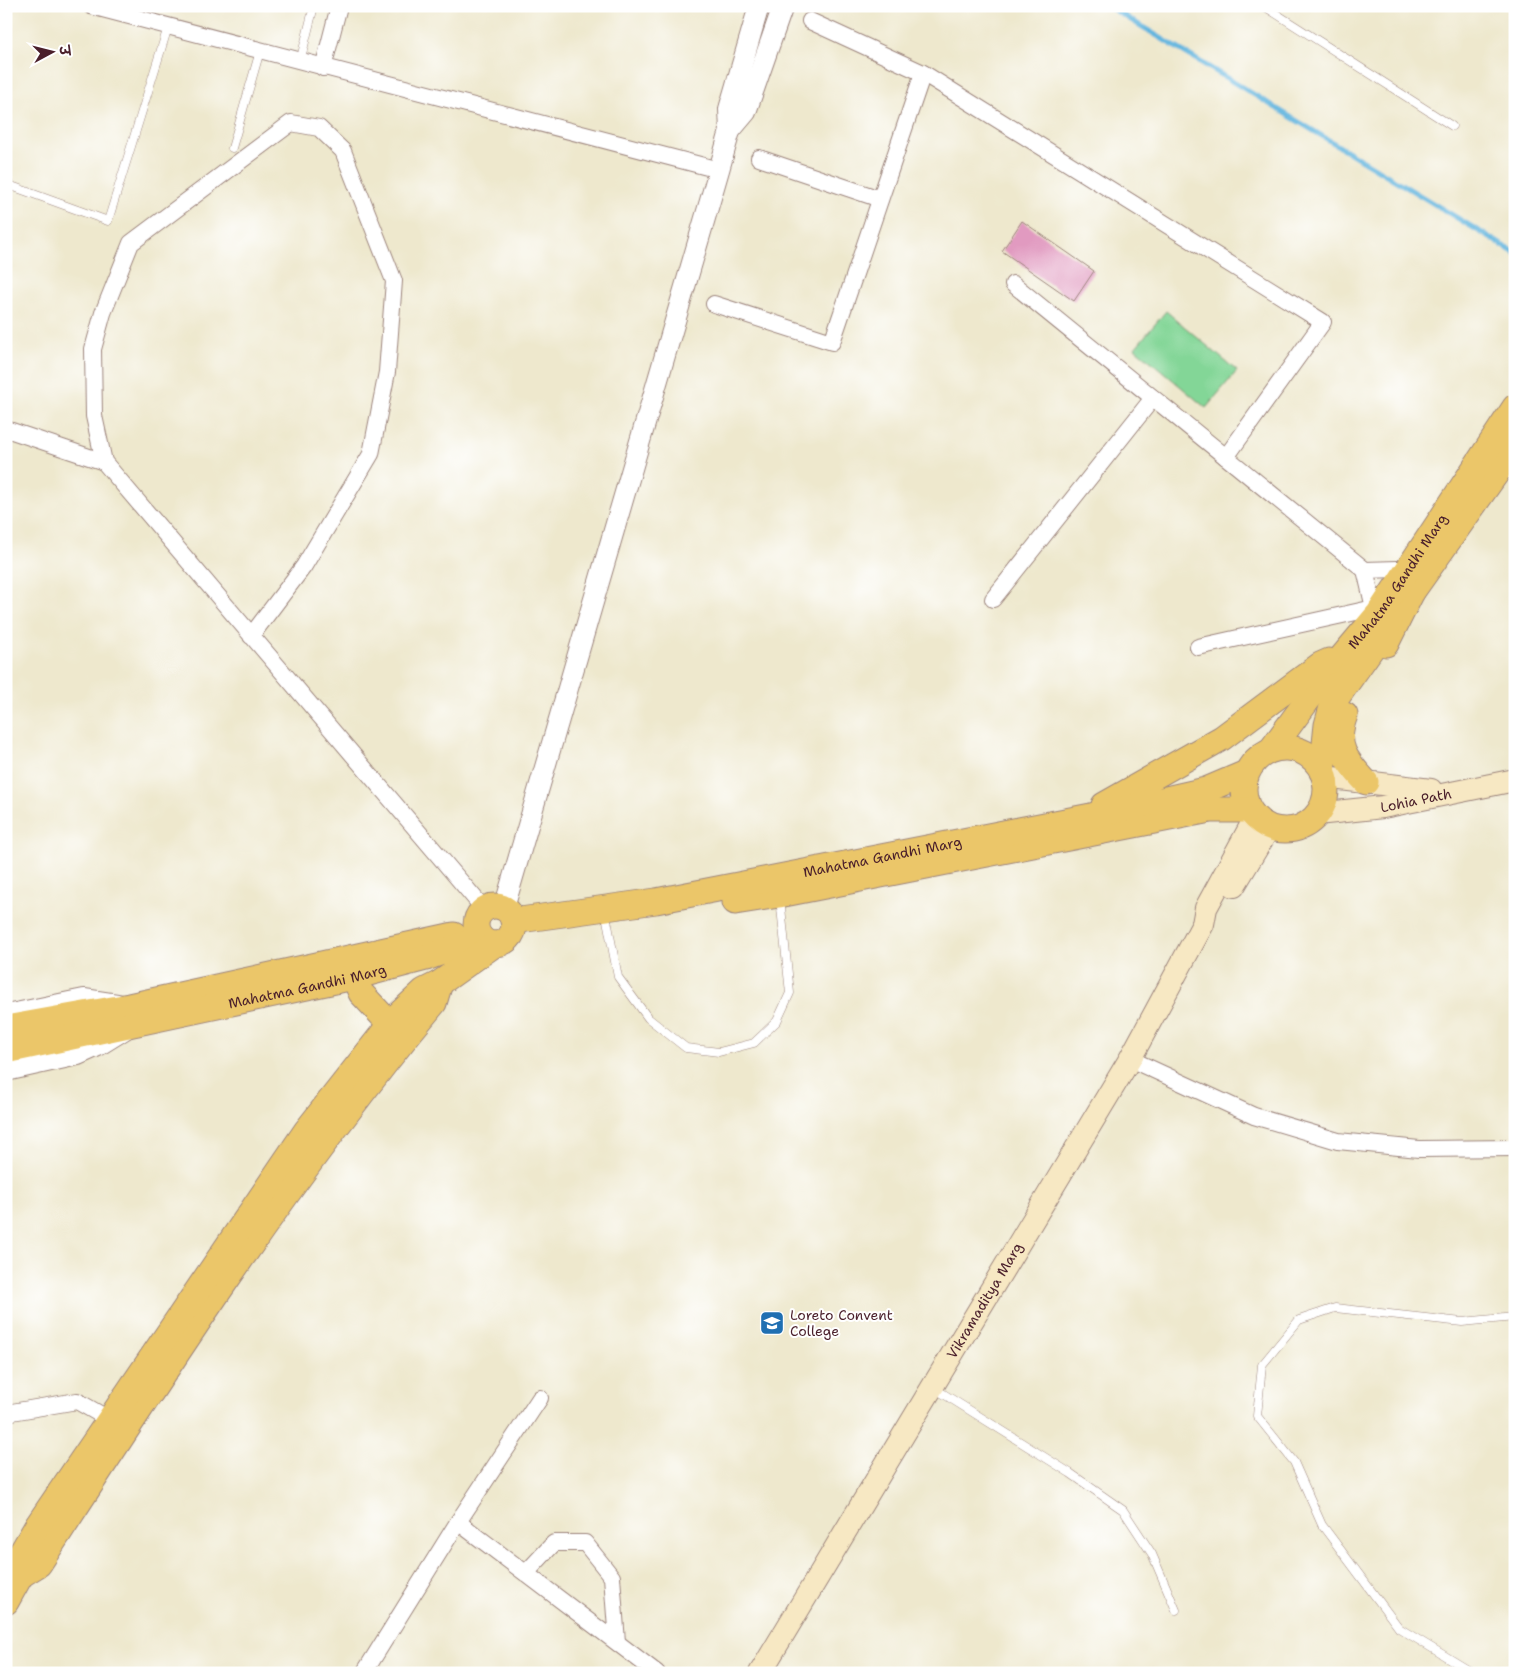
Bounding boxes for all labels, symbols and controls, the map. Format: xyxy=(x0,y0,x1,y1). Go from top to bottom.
north arrow xyxy=(28,28,78,78)
text: उ xyxy=(55,43,75,58)
street label: Mahatma Gandhi Marg xyxy=(1344,510,1451,653)
street label: Lohia Path xyxy=(1379,784,1453,816)
street label: Mahatma Gandhi Marg xyxy=(801,832,963,881)
street label: Mahatma Gandhi Marg xyxy=(227,960,388,1013)
street label: Vikramaditya Marg xyxy=(943,1239,1026,1362)
place label: Loreto Convent College xyxy=(790,1306,893,1340)
school or university icon: Loreto Convent College xyxy=(759,1310,785,1336)

